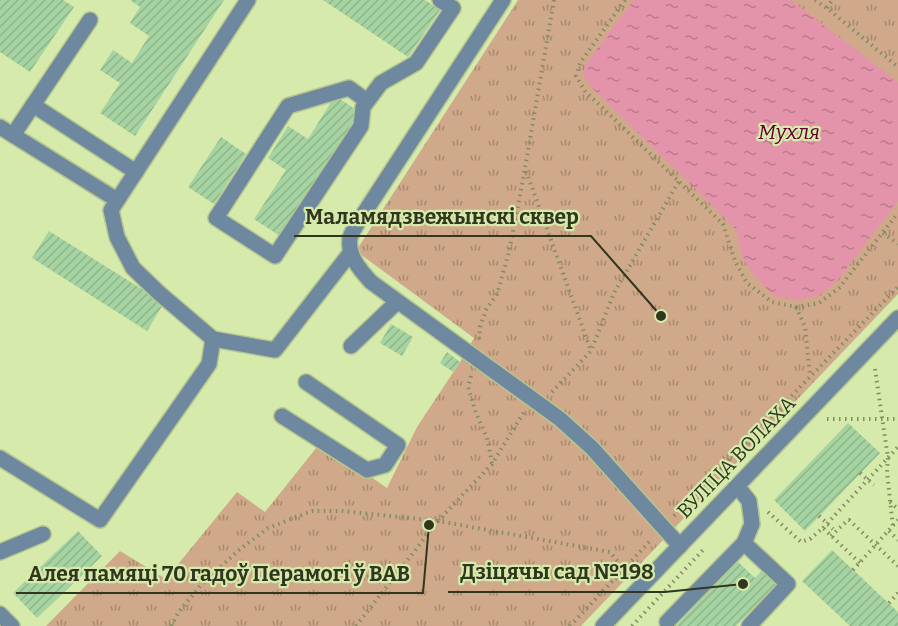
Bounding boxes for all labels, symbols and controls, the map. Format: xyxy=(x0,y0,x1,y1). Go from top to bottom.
water label: Мухля xyxy=(758,119,820,145)
callout: Маламядзвежынскі сквер xyxy=(294,197,591,236)
text: Маламядзвежынскі сквер xyxy=(305,204,579,230)
street label: ВУЛІЦА ВОЛАХА xyxy=(672,390,801,523)
callout: Дзіцячы сад №198 xyxy=(448,553,665,592)
callout: Алея памяці 70 гадоў Перамогі ў ВАВ xyxy=(16,554,423,593)
text: Дзіцячы сад №198 xyxy=(460,559,654,585)
text: Алея памяці 70 гадоў Перамогі ў ВАВ xyxy=(28,561,410,587)

